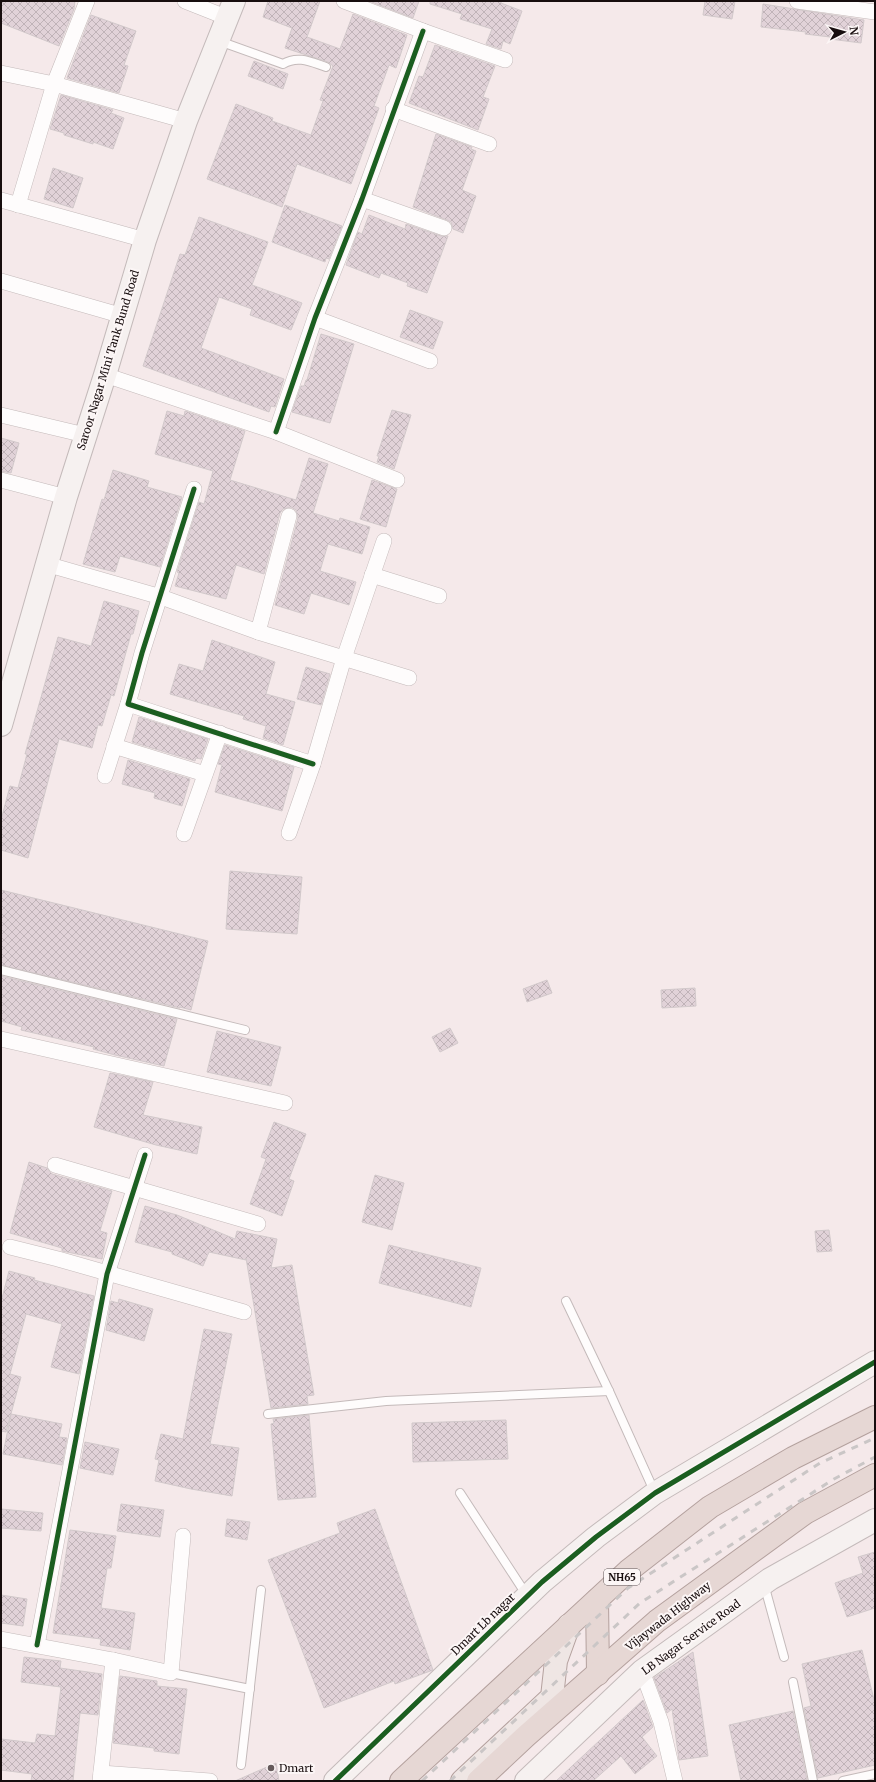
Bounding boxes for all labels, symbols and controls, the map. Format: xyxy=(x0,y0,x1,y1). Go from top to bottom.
north arrow xyxy=(824,12,864,52)
text: N xyxy=(847,26,861,36)
street label: Saroor Nagar Mini Tank Bund Road xyxy=(74,268,142,452)
road number: NH65 xyxy=(604,1569,640,1585)
street label: Vijaywada Highway xyxy=(622,1578,714,1654)
street label: Dmart Lb nagar xyxy=(448,1590,518,1658)
street label: LB Nagar Service Road xyxy=(639,1596,744,1678)
place label: Dmart xyxy=(279,1761,314,1775)
marker: Dmart xyxy=(266,1763,276,1773)

